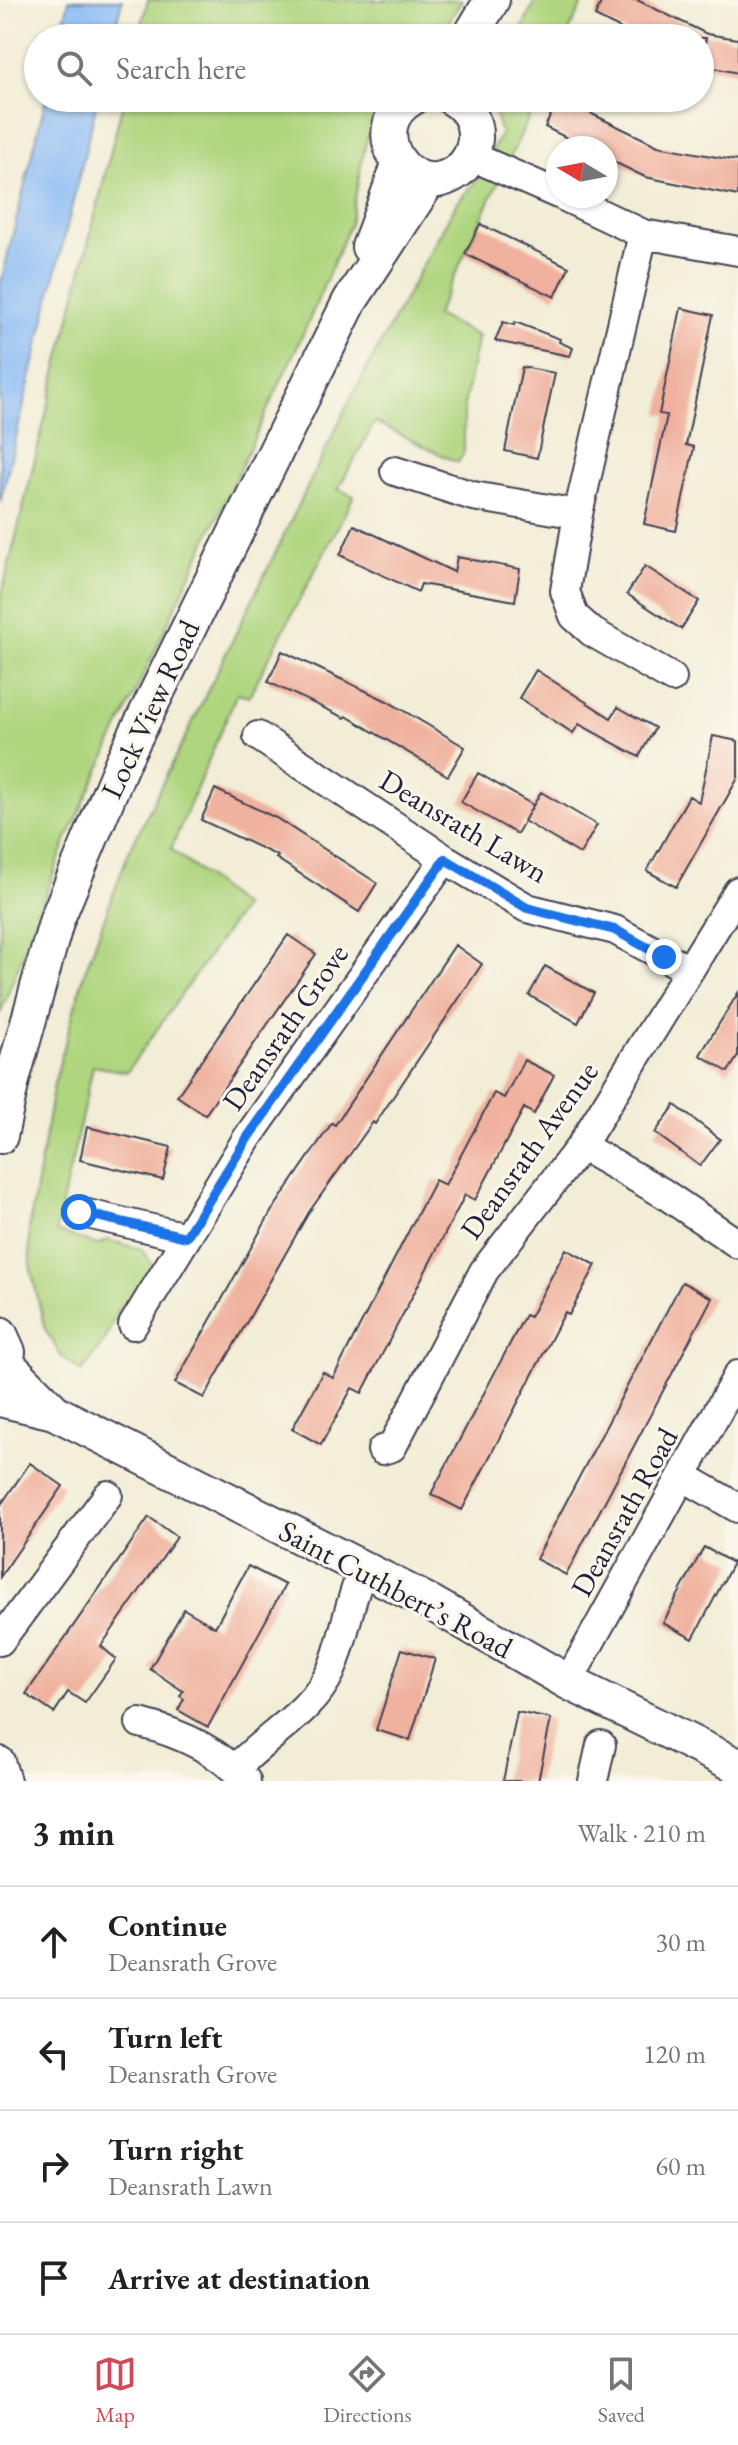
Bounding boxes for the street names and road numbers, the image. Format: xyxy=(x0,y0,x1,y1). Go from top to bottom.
street label: Lock View Road xyxy=(92,613,209,805)
street label: Deansrath Lawn xyxy=(373,760,556,892)
street label: Deansrath Grove xyxy=(213,936,357,1118)
street label: Deansrath Avenue xyxy=(451,1053,607,1247)
street label: Deansrath Road xyxy=(561,1420,687,1603)
street label: Saint Cuthbert’s Road xyxy=(273,1511,520,1667)

